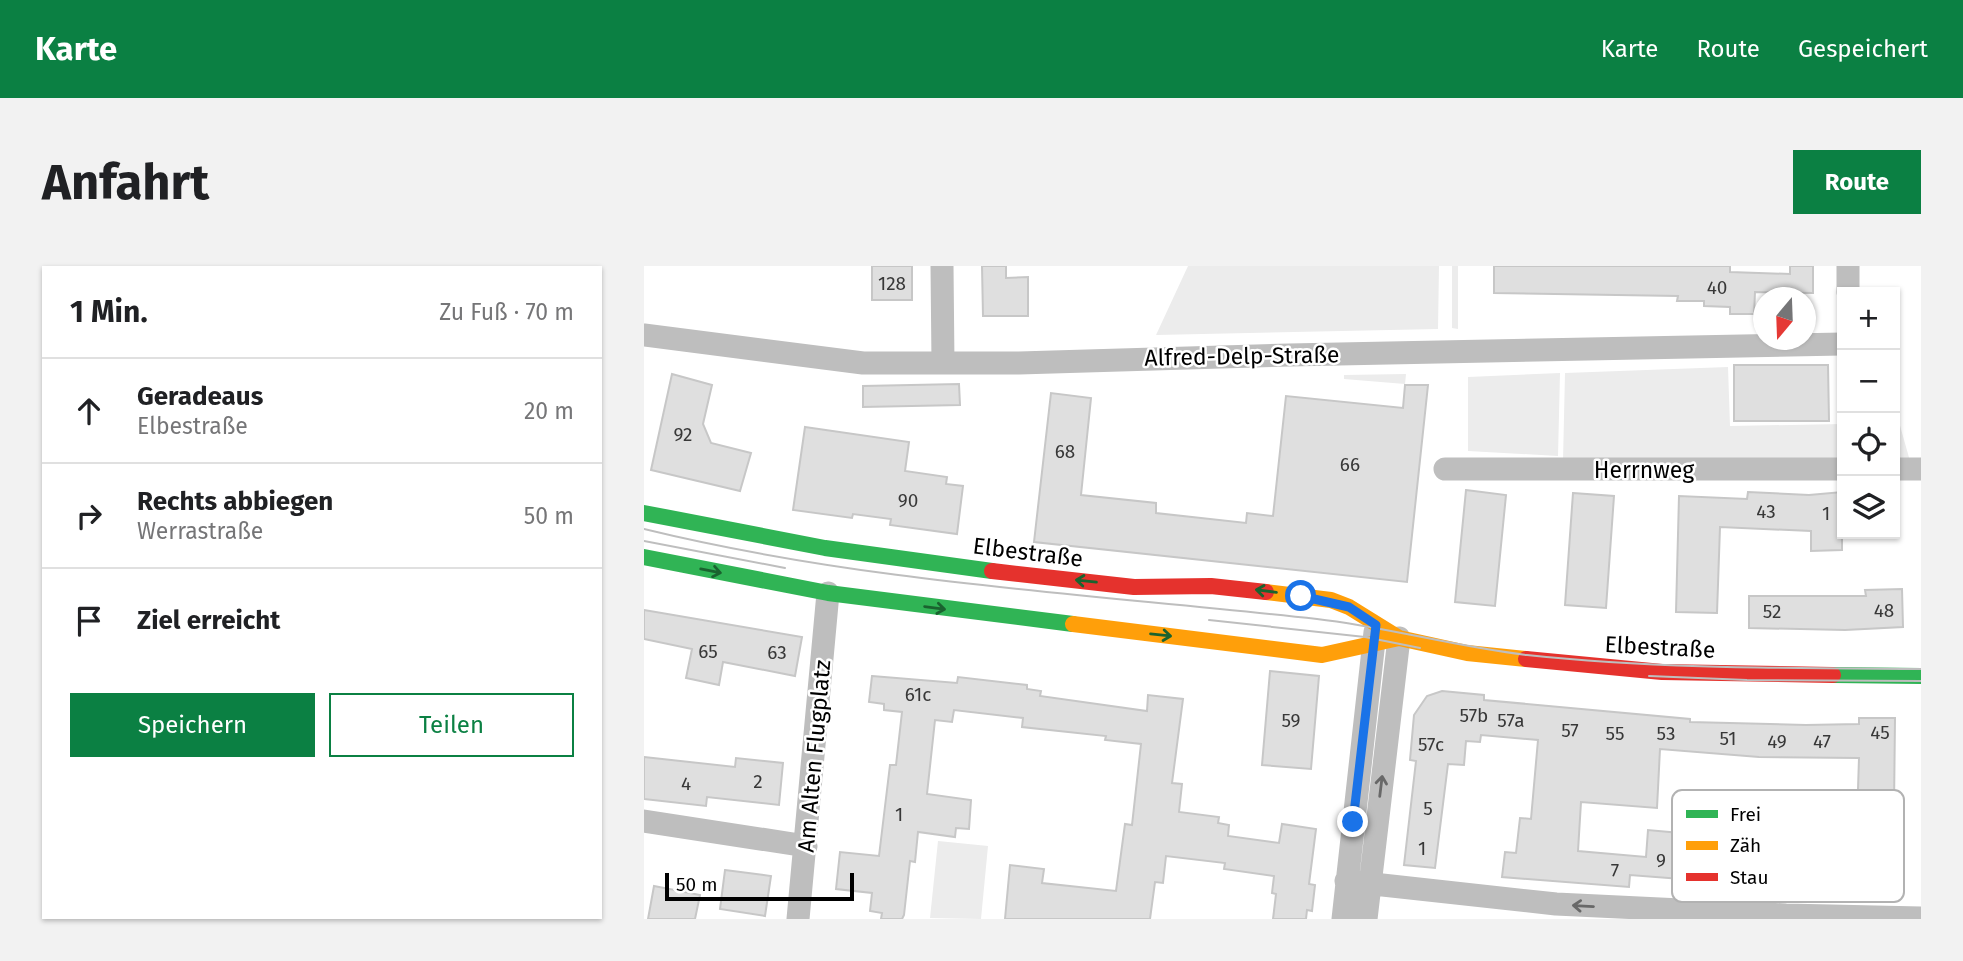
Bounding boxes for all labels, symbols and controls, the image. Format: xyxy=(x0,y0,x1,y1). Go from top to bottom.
text: Karte xyxy=(35,29,117,69)
text: Karte xyxy=(1601,35,1658,63)
text: Route xyxy=(1696,35,1760,63)
text: Gespeichert xyxy=(1798,35,1928,63)
button: Route xyxy=(1793,150,1921,214)
text: Anfahrt xyxy=(42,153,209,212)
house number: 128 xyxy=(878,272,906,295)
house number: 40 xyxy=(1707,276,1727,299)
north arrow xyxy=(1753,287,1816,350)
map controls xyxy=(1837,287,1900,539)
button: + xyxy=(1837,287,1900,350)
text: 1 Min. xyxy=(70,294,148,330)
text: Zu Fuß · 70 m xyxy=(439,298,574,326)
street label: Alfred-Delp-Straße xyxy=(1144,340,1340,372)
button: − xyxy=(1837,350,1900,413)
text: Geradeaus xyxy=(137,381,263,412)
icon: ahead xyxy=(70,392,108,430)
text: 20 m xyxy=(524,397,574,425)
text: Elbestraße xyxy=(137,412,248,440)
button: locate xyxy=(1837,413,1900,476)
house number: 92 xyxy=(674,423,692,446)
house number: 68 xyxy=(1055,440,1075,463)
house number: 66 xyxy=(1340,453,1360,476)
street label: Herrnweg xyxy=(1594,456,1694,484)
button: layers xyxy=(1837,476,1900,539)
text: Rechts abbiegen xyxy=(137,486,333,517)
house number: 90 xyxy=(898,489,918,512)
icon: right xyxy=(70,497,108,535)
house number: 43 xyxy=(1756,500,1776,523)
text: 50 m xyxy=(524,502,574,530)
house number: 1 xyxy=(1822,502,1830,525)
text: Werrastraße xyxy=(137,517,263,545)
street label: Elbestraße xyxy=(971,531,1085,573)
one-way arrow xyxy=(699,565,722,578)
one-way arrow xyxy=(1075,575,1098,588)
route start xyxy=(1285,580,1316,611)
one-way arrow xyxy=(1255,584,1278,597)
house number: 48 xyxy=(1874,599,1894,622)
house number: 52 xyxy=(1763,600,1781,623)
icon: arrive xyxy=(70,602,108,640)
one-way arrow xyxy=(923,602,946,615)
text: Ziel erreicht xyxy=(137,605,280,636)
one-way arrow xyxy=(1149,629,1172,642)
street label: Elbestraße xyxy=(1604,630,1716,664)
house number: 65 xyxy=(698,640,718,663)
house number: 63 xyxy=(767,641,787,664)
street label: Am Alten Flugplatz xyxy=(792,659,836,853)
house number: 61c xyxy=(905,683,931,706)
button: Speichern xyxy=(70,693,315,757)
button: Teilen xyxy=(329,693,574,757)
house number: 57b xyxy=(1460,704,1488,727)
house number: 59 xyxy=(1281,709,1301,732)
house number: 57a xyxy=(1497,709,1525,732)
house number: 57 xyxy=(1561,719,1579,742)
house number: 45 xyxy=(1870,721,1890,744)
house number: 55 xyxy=(1606,722,1624,745)
house number: 53 xyxy=(1657,722,1675,745)
house number: 51 xyxy=(1720,727,1736,750)
house number: 49 xyxy=(1767,730,1787,753)
house number: 47 xyxy=(1813,730,1831,753)
house number: 57c xyxy=(1418,733,1444,756)
house number: 2 xyxy=(753,770,763,793)
house number: 4 xyxy=(681,772,691,795)
one-way arrow xyxy=(1374,775,1387,798)
legend xyxy=(1672,790,1904,902)
house number: 5 xyxy=(1423,797,1433,820)
house number: 1 xyxy=(895,803,903,826)
text: Frei xyxy=(1730,803,1761,826)
route end xyxy=(1337,806,1368,837)
text: Zäh xyxy=(1730,834,1761,857)
house number: 1 xyxy=(1418,837,1426,860)
house number: 9 xyxy=(1656,849,1666,872)
house number: 7 xyxy=(1611,859,1619,882)
text: Stau xyxy=(1730,866,1768,889)
scale bar xyxy=(665,870,854,902)
text: 50 m xyxy=(676,873,717,896)
one-way arrow xyxy=(1572,899,1595,912)

